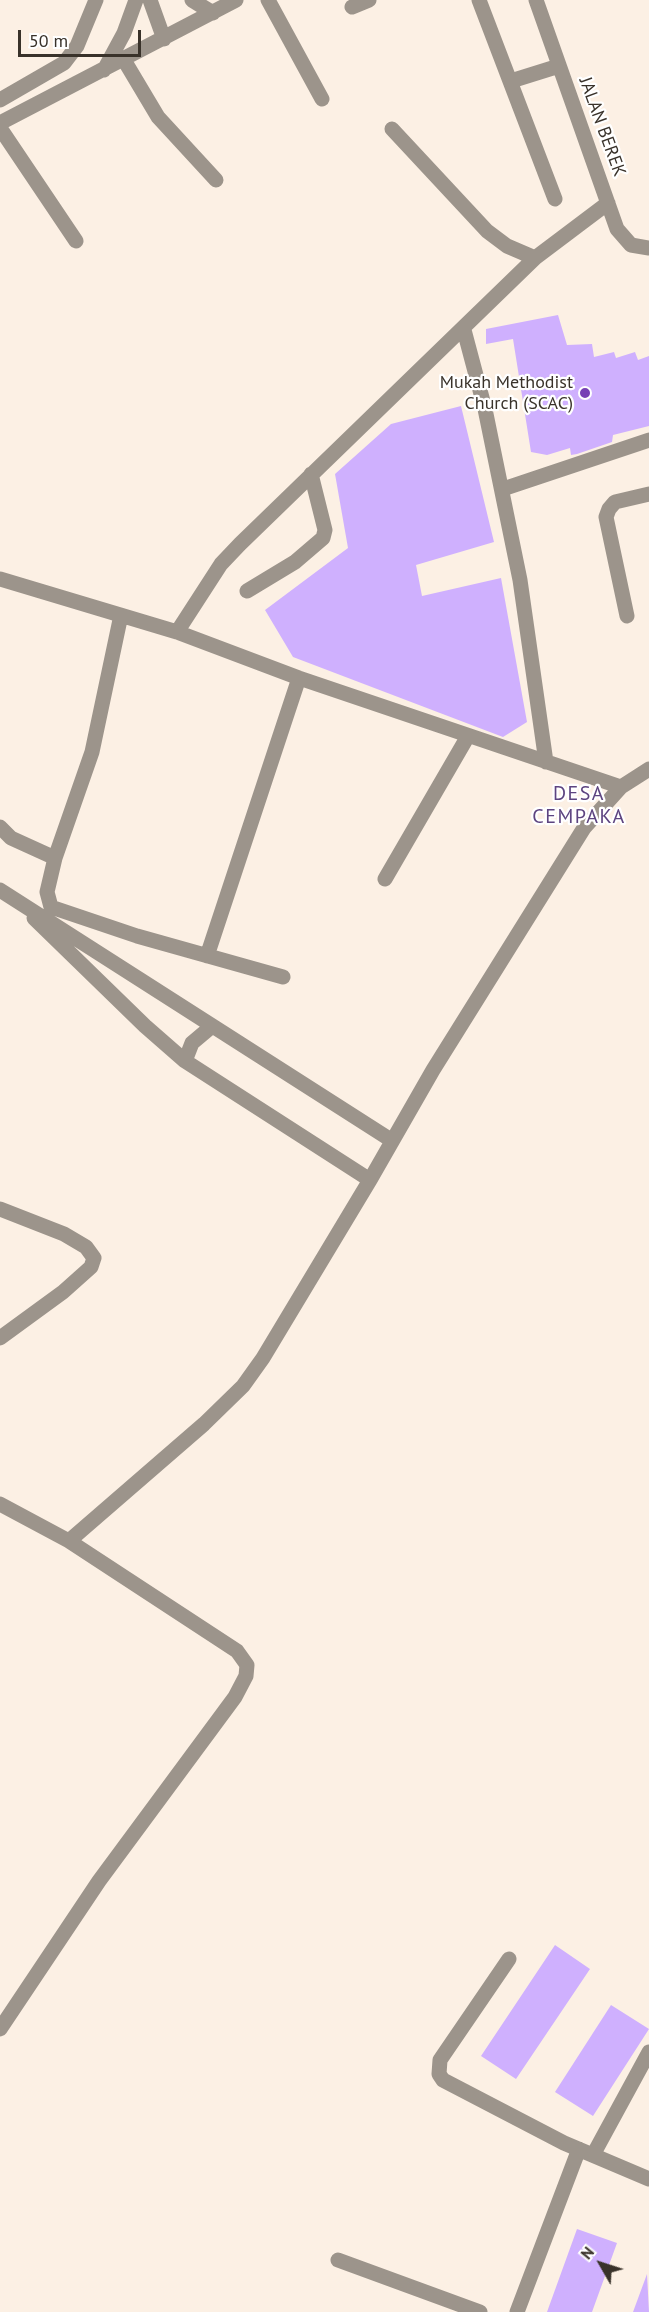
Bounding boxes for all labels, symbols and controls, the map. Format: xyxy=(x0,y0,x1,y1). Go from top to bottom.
scale bar xyxy=(21,18,144,56)
text: 50 m xyxy=(29,29,68,52)
street label: JALAN BEREK xyxy=(574,74,630,180)
place label: Mukah Methodist Church (SCAC) xyxy=(440,372,573,415)
marker: Mukah Methodist Church (SCAC) xyxy=(578,386,592,400)
district label: DESA CEMPAKA xyxy=(532,782,626,829)
north arrow xyxy=(571,2234,631,2294)
text: N xyxy=(576,2242,598,2263)

